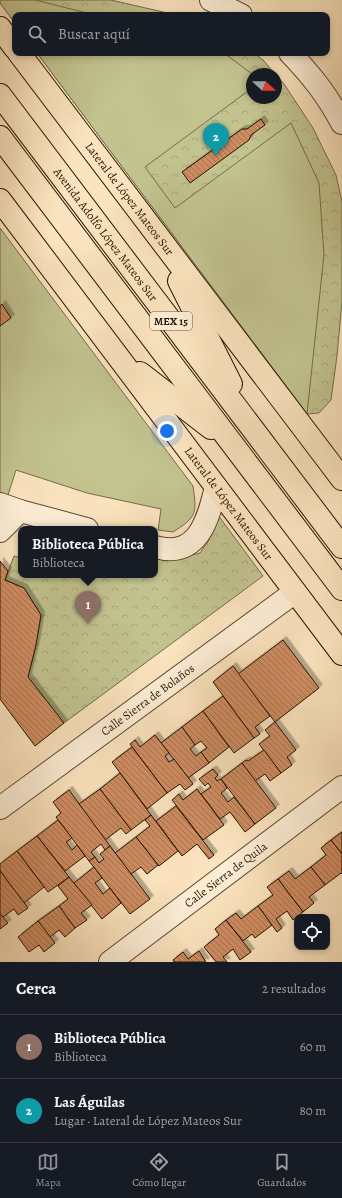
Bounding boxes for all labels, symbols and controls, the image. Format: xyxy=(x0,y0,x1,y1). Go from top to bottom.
search box xyxy=(12,12,330,56)
icon: search xyxy=(26,23,48,45)
text: Buscar aquí xyxy=(58,24,130,44)
north arrow xyxy=(246,68,282,104)
pin: 2 xyxy=(203,123,229,156)
street label: Lateral de López Mateos Sur xyxy=(81,139,178,259)
street label: Avenida Adolfo López Mateos Sur xyxy=(49,164,162,305)
road number: MEX 15 xyxy=(150,312,192,330)
your location xyxy=(157,421,177,441)
street label: Lateral de López Mateos Sur xyxy=(181,444,277,564)
popup xyxy=(18,526,158,578)
text: Biblioteca Pública xyxy=(32,534,144,554)
text: Biblioteca xyxy=(32,554,85,571)
pin: 1 xyxy=(75,591,101,624)
street label: Calle Sierra de Bolaños xyxy=(98,660,198,739)
street label: Calle Sierra de Quila xyxy=(181,838,271,911)
map controls xyxy=(294,914,330,950)
button: locate xyxy=(294,914,330,950)
text: Cerca xyxy=(16,977,56,1000)
text: 2 resultados xyxy=(262,980,326,997)
text: Biblioteca Pública xyxy=(54,1028,166,1048)
text: 1 xyxy=(27,1038,31,1055)
text: 60 m xyxy=(300,1038,326,1055)
text: Biblioteca xyxy=(54,1048,107,1065)
text: Las Águilas xyxy=(54,1092,125,1112)
text: 2 xyxy=(26,1102,32,1119)
text: 80 m xyxy=(299,1102,326,1119)
text: Lugar · Lateral de López Mateos Sur xyxy=(54,1112,242,1129)
tab: Mapa xyxy=(36,1151,61,1190)
tab: Cómo llegar xyxy=(132,1151,186,1190)
tab: Guardados xyxy=(257,1151,306,1190)

